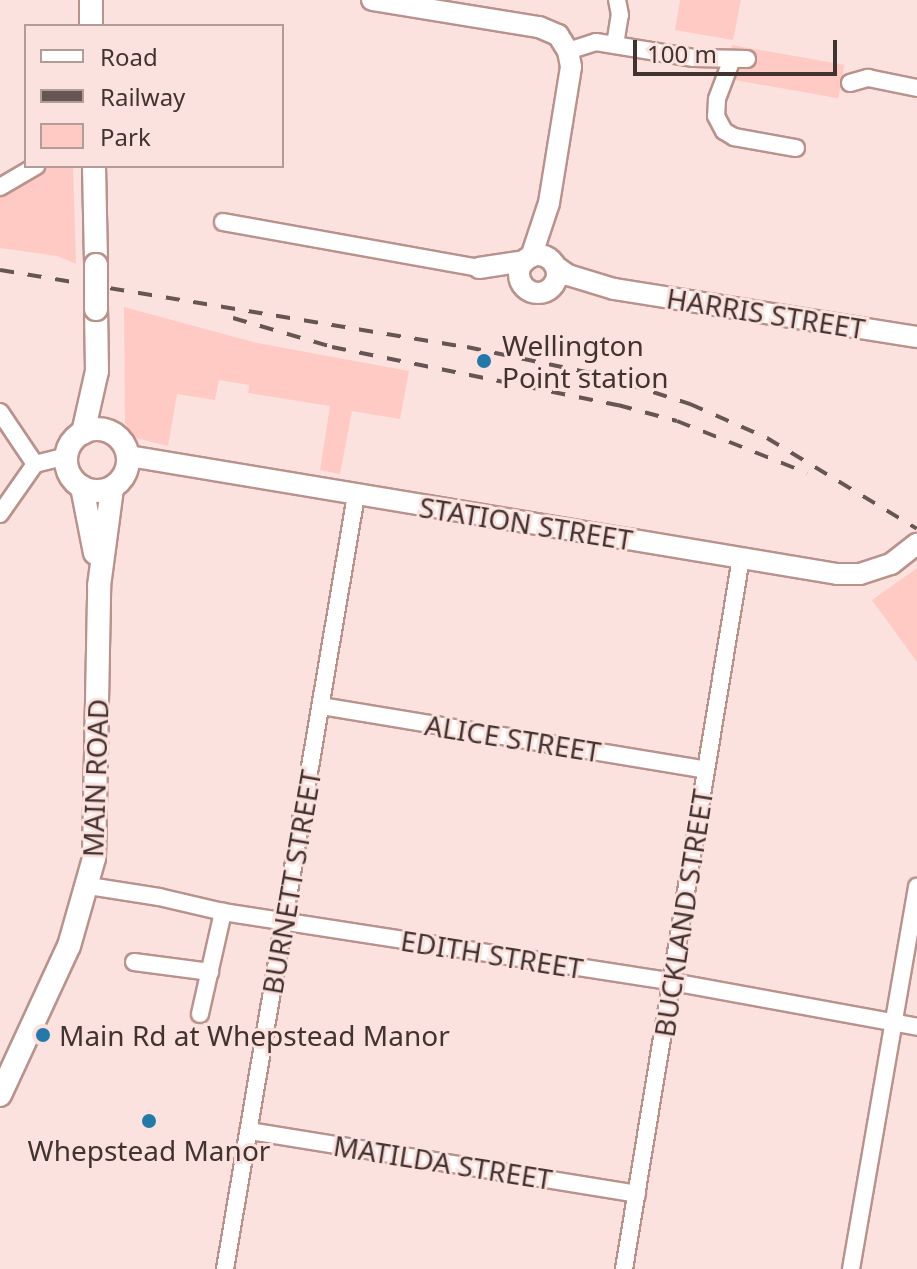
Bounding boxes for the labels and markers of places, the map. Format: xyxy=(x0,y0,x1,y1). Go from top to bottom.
place label: Wellington Point station xyxy=(502,328,669,394)
marker: Wellington Point station xyxy=(473,350,495,372)
place label: Main Rd at Whepstead Manor xyxy=(59,1018,450,1052)
marker: Main Rd at Whepstead Manor xyxy=(34,1026,52,1044)
marker: Whepstead Manor xyxy=(140,1112,158,1130)
place label: Whepstead Manor xyxy=(28,1133,270,1167)

